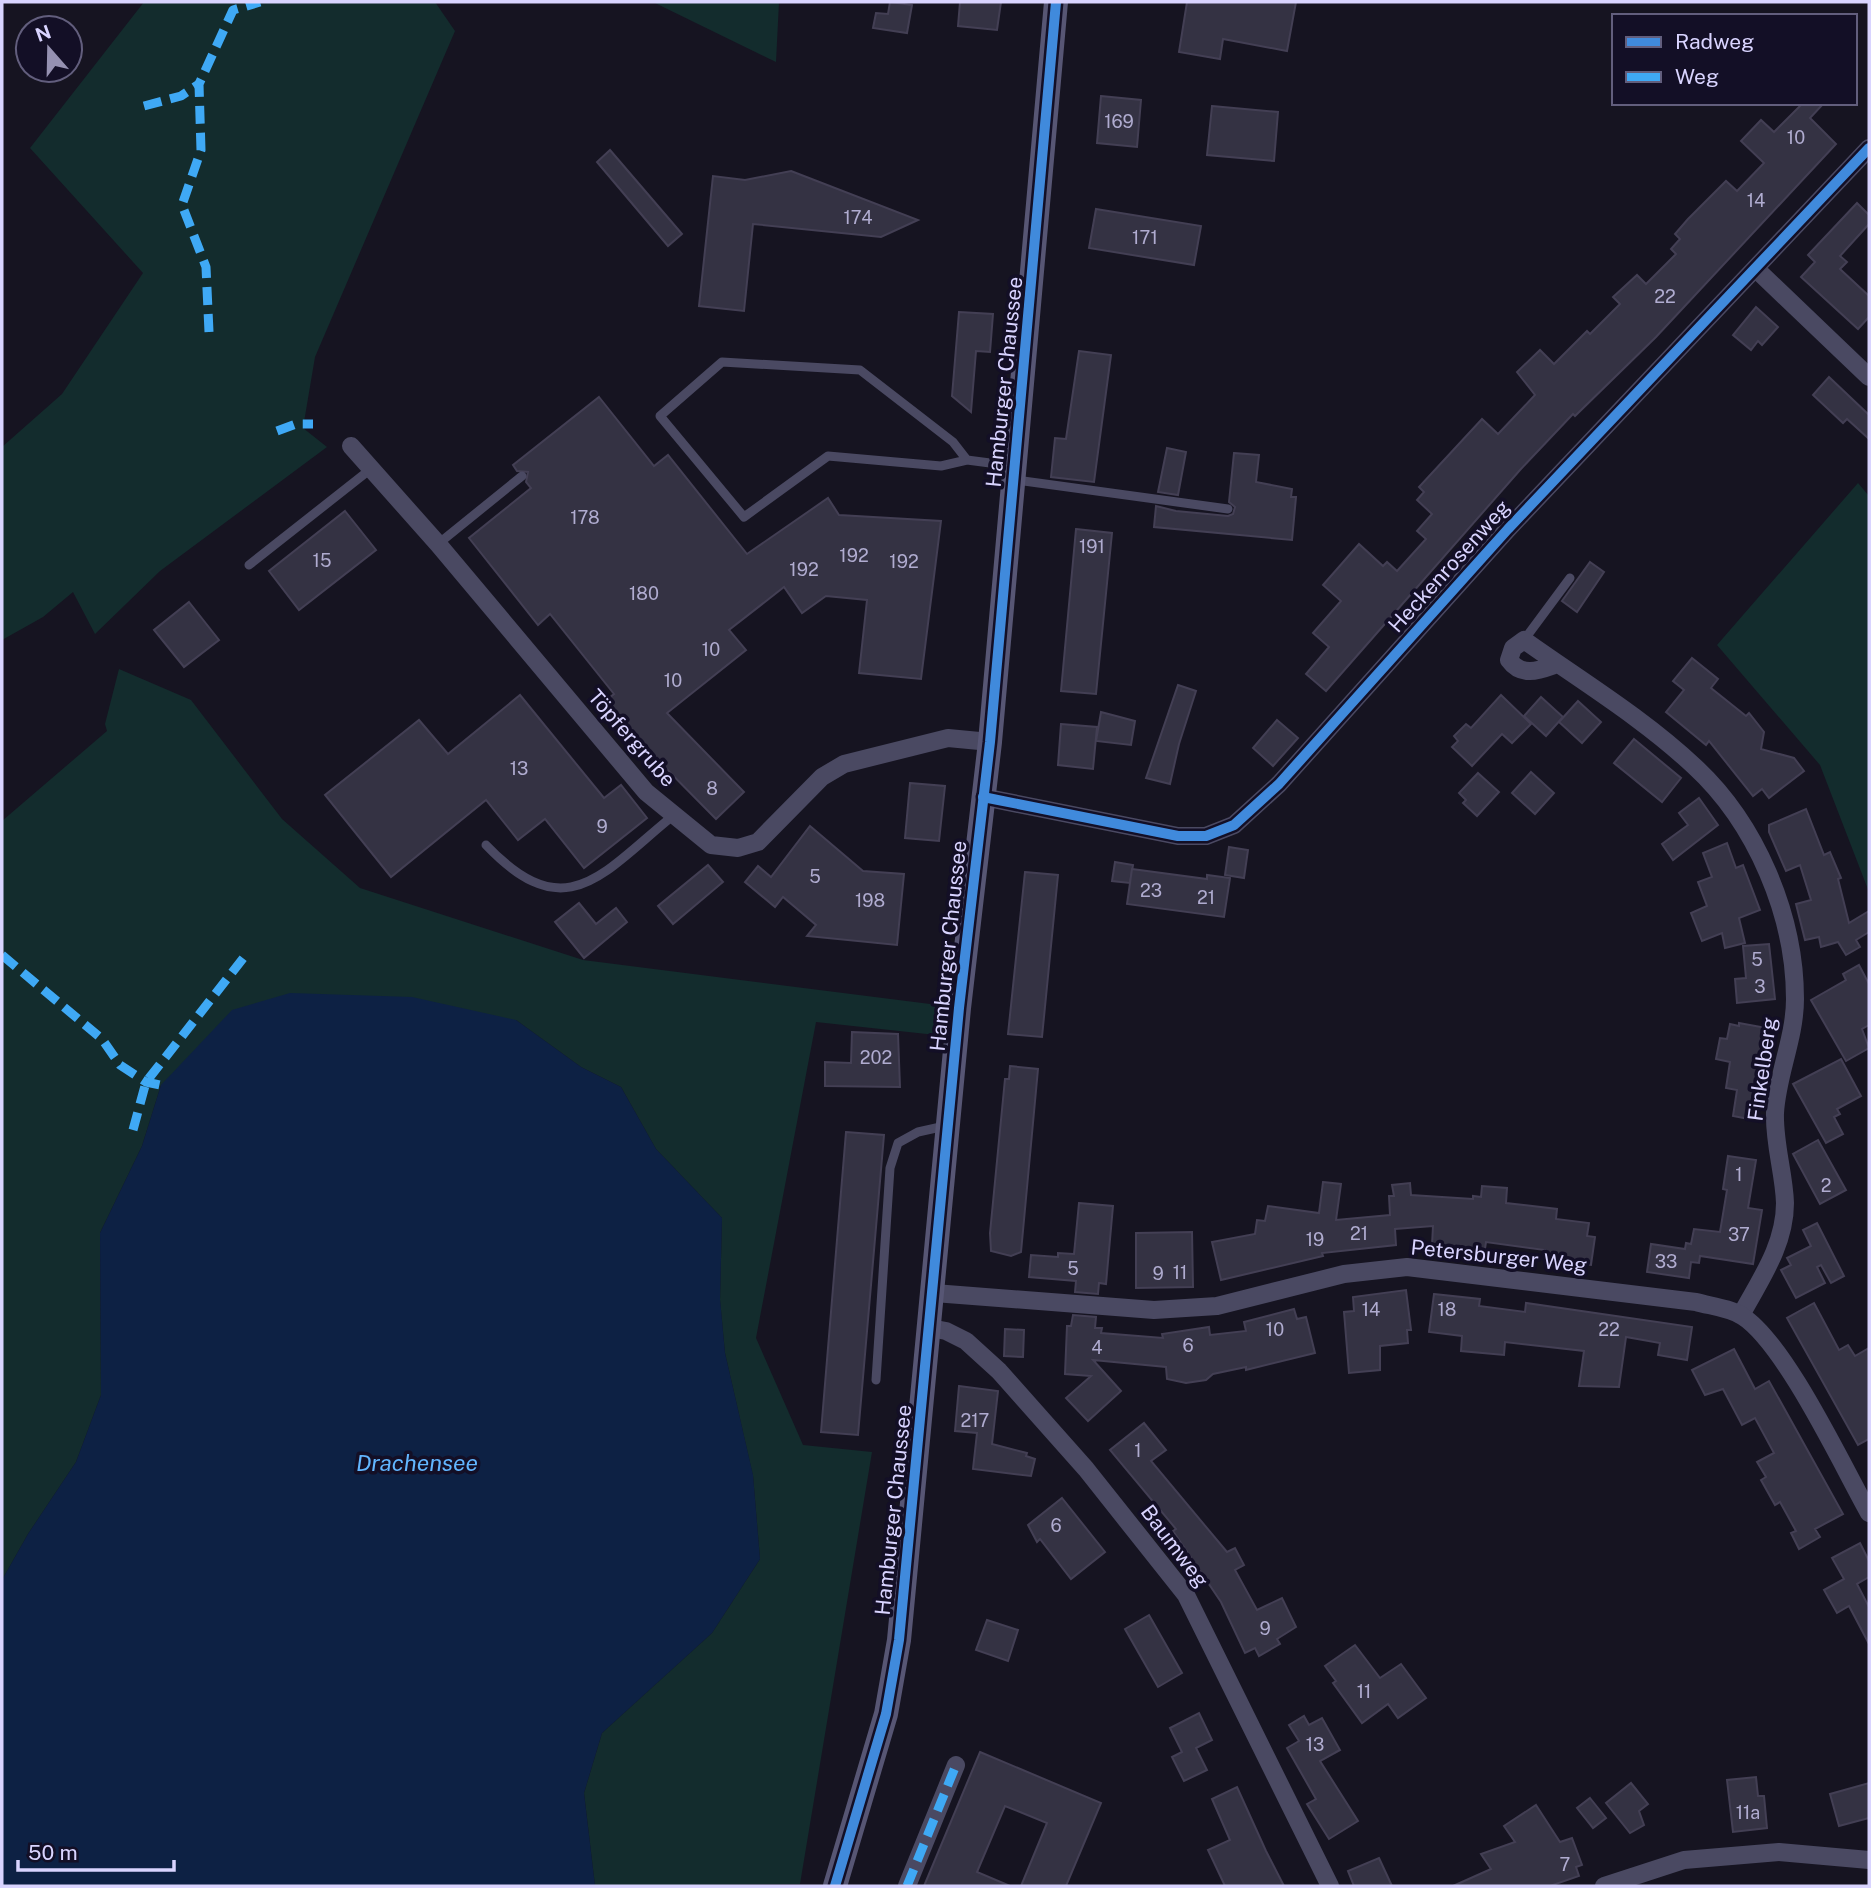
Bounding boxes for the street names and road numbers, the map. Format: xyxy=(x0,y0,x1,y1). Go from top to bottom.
street label: Hamburger Chaussee xyxy=(981,275,1027,489)
street label: Heckenrosenweg xyxy=(1383,495,1515,637)
street label: Töpfergrube xyxy=(583,684,681,792)
street label: Hamburger Chaussee xyxy=(925,839,971,1053)
street label: Finkelberg xyxy=(1742,1015,1782,1123)
street label: Petersburger Weg xyxy=(1410,1234,1588,1278)
street label: Hamburger Chaussee xyxy=(870,1403,916,1617)
street label: Baumweg xyxy=(1136,1500,1214,1592)

